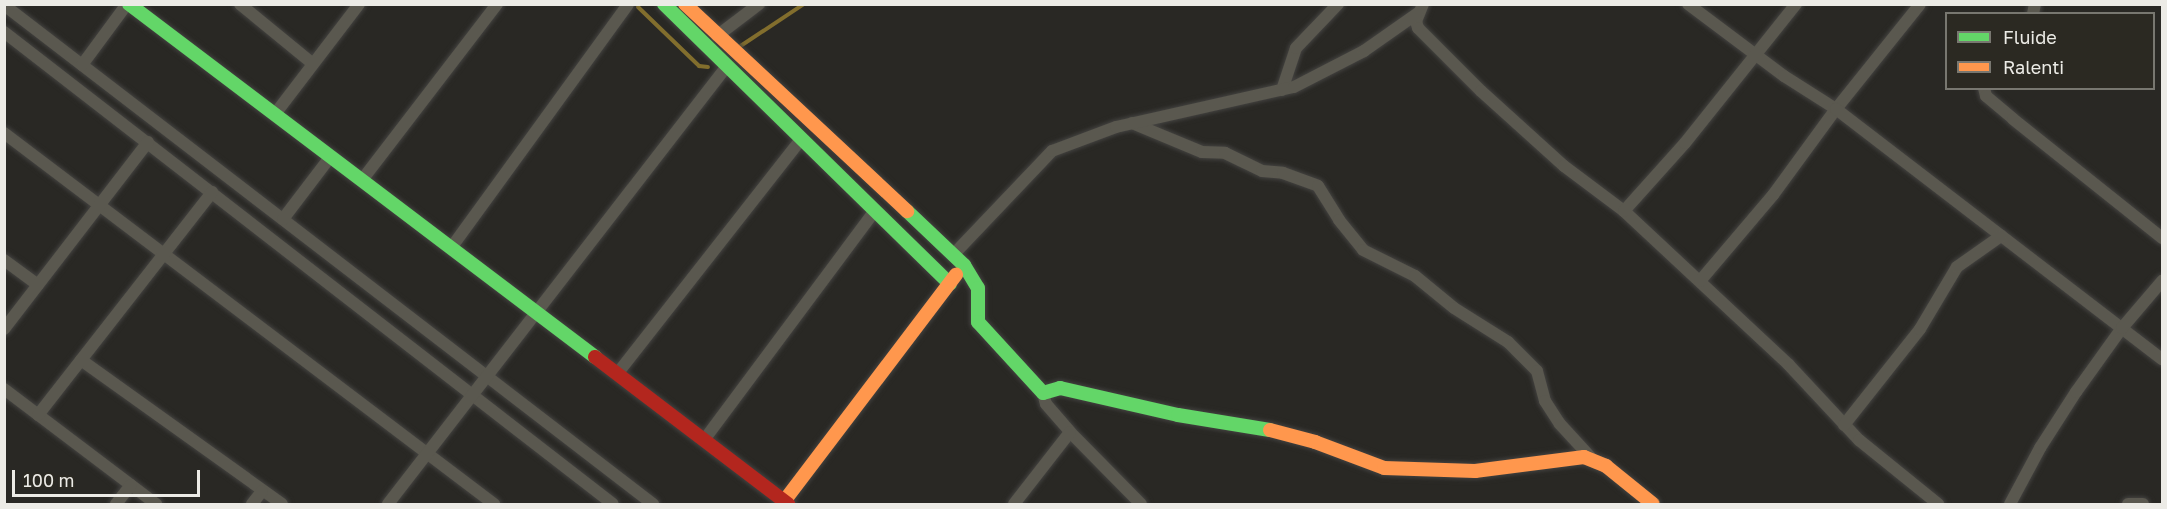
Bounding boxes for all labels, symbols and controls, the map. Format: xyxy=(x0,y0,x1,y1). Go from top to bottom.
legend xyxy=(1945,12,2155,90)
text: Fluide xyxy=(2003,26,2057,48)
text: Ralenti xyxy=(2003,56,2064,78)
scale bar xyxy=(15,458,202,496)
text: 100 m xyxy=(23,469,74,491)

